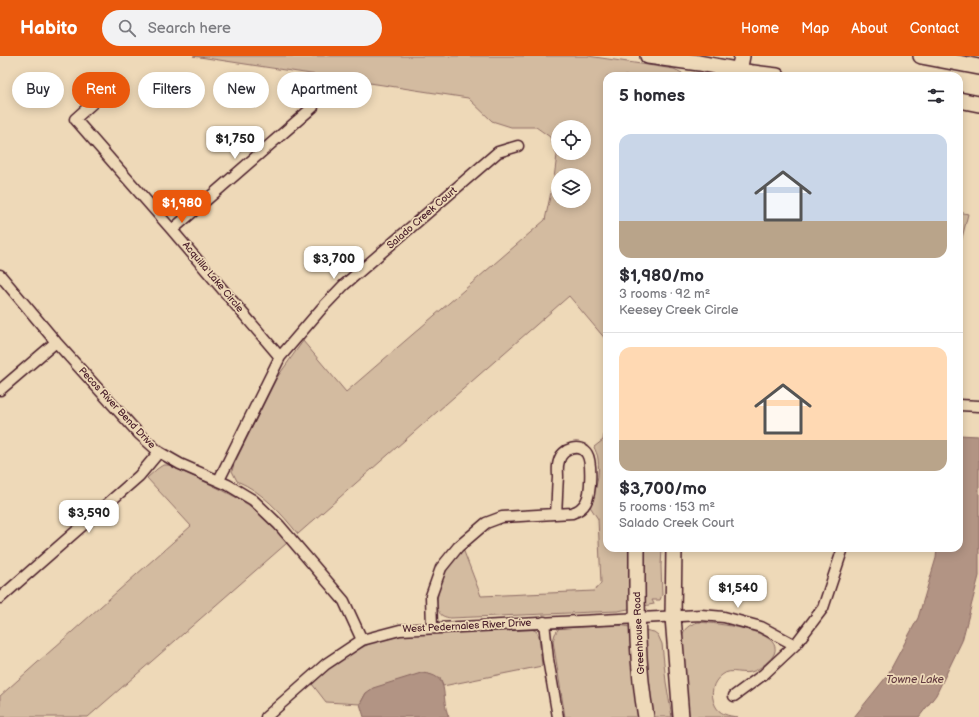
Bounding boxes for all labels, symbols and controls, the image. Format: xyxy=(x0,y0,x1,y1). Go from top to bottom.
search box xyxy=(102,10,382,46)
text: Habito xyxy=(20,17,78,40)
icon: search xyxy=(116,17,138,39)
text: Search here xyxy=(148,19,231,38)
text: Home xyxy=(741,20,779,37)
text: Map xyxy=(801,20,829,37)
text: About xyxy=(851,20,888,37)
text: Contact xyxy=(910,20,959,37)
chip: Buy xyxy=(12,72,64,108)
chip: Rent xyxy=(72,72,130,108)
chip: Filters xyxy=(138,72,205,108)
chip: New xyxy=(213,72,269,108)
chip: Apartment xyxy=(277,72,372,108)
icon: filters xyxy=(925,85,947,107)
text: 5 homes xyxy=(619,86,685,106)
map controls xyxy=(551,120,591,208)
button: locate xyxy=(551,120,591,160)
pin: $1,750 xyxy=(202,126,268,160)
text: $1,750 xyxy=(215,131,255,147)
icon: home xyxy=(747,160,819,232)
button: layers xyxy=(551,168,591,208)
street label: Salado Creek Court xyxy=(385,184,459,252)
pin: $1,980 xyxy=(149,190,215,224)
text: $1,980 xyxy=(162,195,202,211)
street label: Acquilla Lake Circle xyxy=(180,239,246,315)
pin: $3,700 xyxy=(301,246,367,280)
text: $3,700 xyxy=(313,251,355,267)
text: $1,980/mo xyxy=(619,266,704,286)
text: 3 rooms · 92 m² xyxy=(619,286,710,302)
text: Keesey Creek Circle xyxy=(619,302,738,318)
street label: Pecos River Bend Drive xyxy=(76,365,158,451)
icon: home xyxy=(747,373,819,445)
text: $3,700/mo xyxy=(619,479,707,499)
text: 5 rooms · 153 m² xyxy=(619,499,715,515)
pin: $3,590 xyxy=(56,500,122,534)
text: $3,590 xyxy=(68,505,110,521)
text: Salado Creek Court xyxy=(619,515,734,531)
pin: $1,540 xyxy=(705,575,771,609)
text: $1,540 xyxy=(718,580,758,596)
street label: Greenhouse Road xyxy=(631,591,647,675)
street label: West Pedernales River Drive xyxy=(402,617,532,635)
water label: Towne Lake xyxy=(886,673,945,686)

